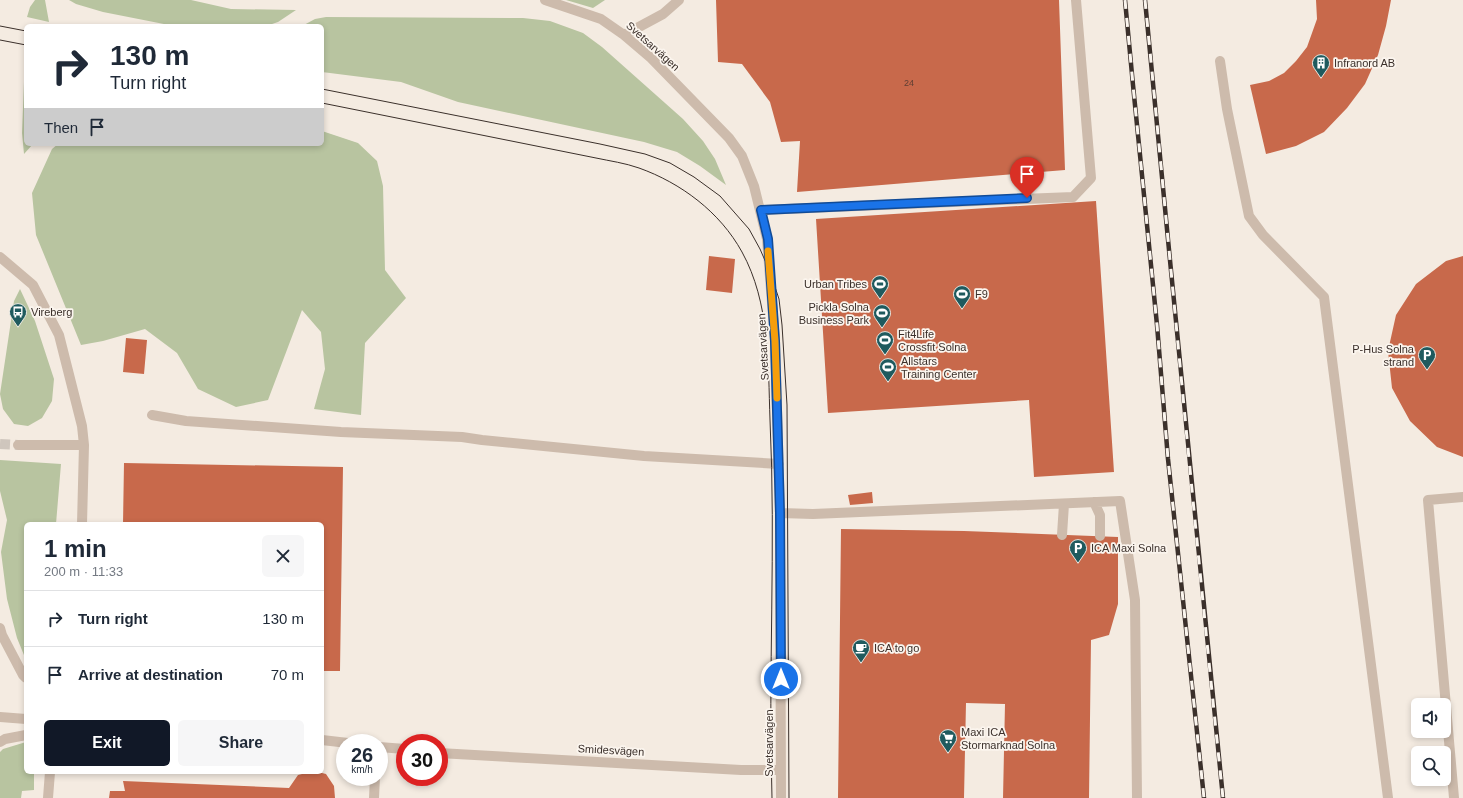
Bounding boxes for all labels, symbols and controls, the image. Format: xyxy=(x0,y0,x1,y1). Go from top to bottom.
street label: Svetsarvägen xyxy=(624,19,682,73)
icon: right xyxy=(44,40,96,92)
text: 130 m xyxy=(110,40,189,71)
building icon: Infranord AB xyxy=(1311,53,1331,78)
place label: Infranord AB xyxy=(1334,57,1395,69)
text: Turn right xyxy=(110,73,186,93)
house number: 24 xyxy=(904,78,914,88)
icon: arrive xyxy=(86,116,108,138)
text: Then xyxy=(44,119,78,136)
pin xyxy=(1010,157,1044,198)
icon: arrive xyxy=(1016,163,1038,185)
sports icon: Urban Tribes xyxy=(870,274,890,299)
place label: Urban Tribes xyxy=(804,278,867,290)
sports icon: F9 xyxy=(952,284,972,309)
place label: F9 xyxy=(975,288,988,300)
place label: Pickla Solna Business Park xyxy=(799,301,870,326)
bus stop icon: Vireberg xyxy=(8,302,28,327)
sports icon: Pickla Solna Business Park xyxy=(872,303,892,328)
place label: Vireberg xyxy=(31,306,72,318)
street label: Svetsarvägen xyxy=(755,313,771,381)
place label: Fit4Life Crossfit Solna xyxy=(898,328,967,353)
sports icon: Fit4Life Crossfit Solna xyxy=(875,330,895,355)
place label: P-Hus Solna strand xyxy=(1352,343,1415,368)
parking icon: P-Hus Solna strand xyxy=(1417,345,1437,370)
place label: Allstars Training Center xyxy=(901,355,977,380)
sports icon: Allstars Training Center xyxy=(878,357,898,382)
text: 1 min xyxy=(44,535,107,562)
button: close xyxy=(262,535,304,577)
parking icon: ICA Maxi Solna xyxy=(1068,538,1088,563)
place label: ICA Maxi Solna xyxy=(1091,542,1167,554)
text: 200 m · 11:33 xyxy=(44,564,123,579)
icon: right xyxy=(44,608,66,630)
text: Turn right xyxy=(78,610,148,627)
text: 130 m xyxy=(262,610,304,627)
cafe icon: ICA to go xyxy=(851,638,871,663)
place label: ICA to go xyxy=(874,642,919,654)
position arrow xyxy=(760,658,802,700)
icon: arrive xyxy=(44,664,66,686)
text: Arrive at destination xyxy=(78,666,223,683)
text: 70 m xyxy=(271,666,304,683)
map controls xyxy=(1411,698,1451,786)
button: sound xyxy=(1411,698,1451,738)
street label: Svetsarvägen xyxy=(763,709,775,777)
button: Exit xyxy=(44,720,170,766)
button: Share xyxy=(178,720,304,766)
place label: Maxi ICA Stormarknad Solna xyxy=(961,726,1056,751)
supermarket icon: Maxi ICA Stormarknad Solna xyxy=(938,728,958,753)
speed limit sign: 30 xyxy=(396,734,448,786)
street label: Smidesvägen xyxy=(577,742,645,758)
text: 26 xyxy=(351,744,373,766)
button: search xyxy=(1411,746,1451,786)
text: km/h xyxy=(351,764,373,775)

